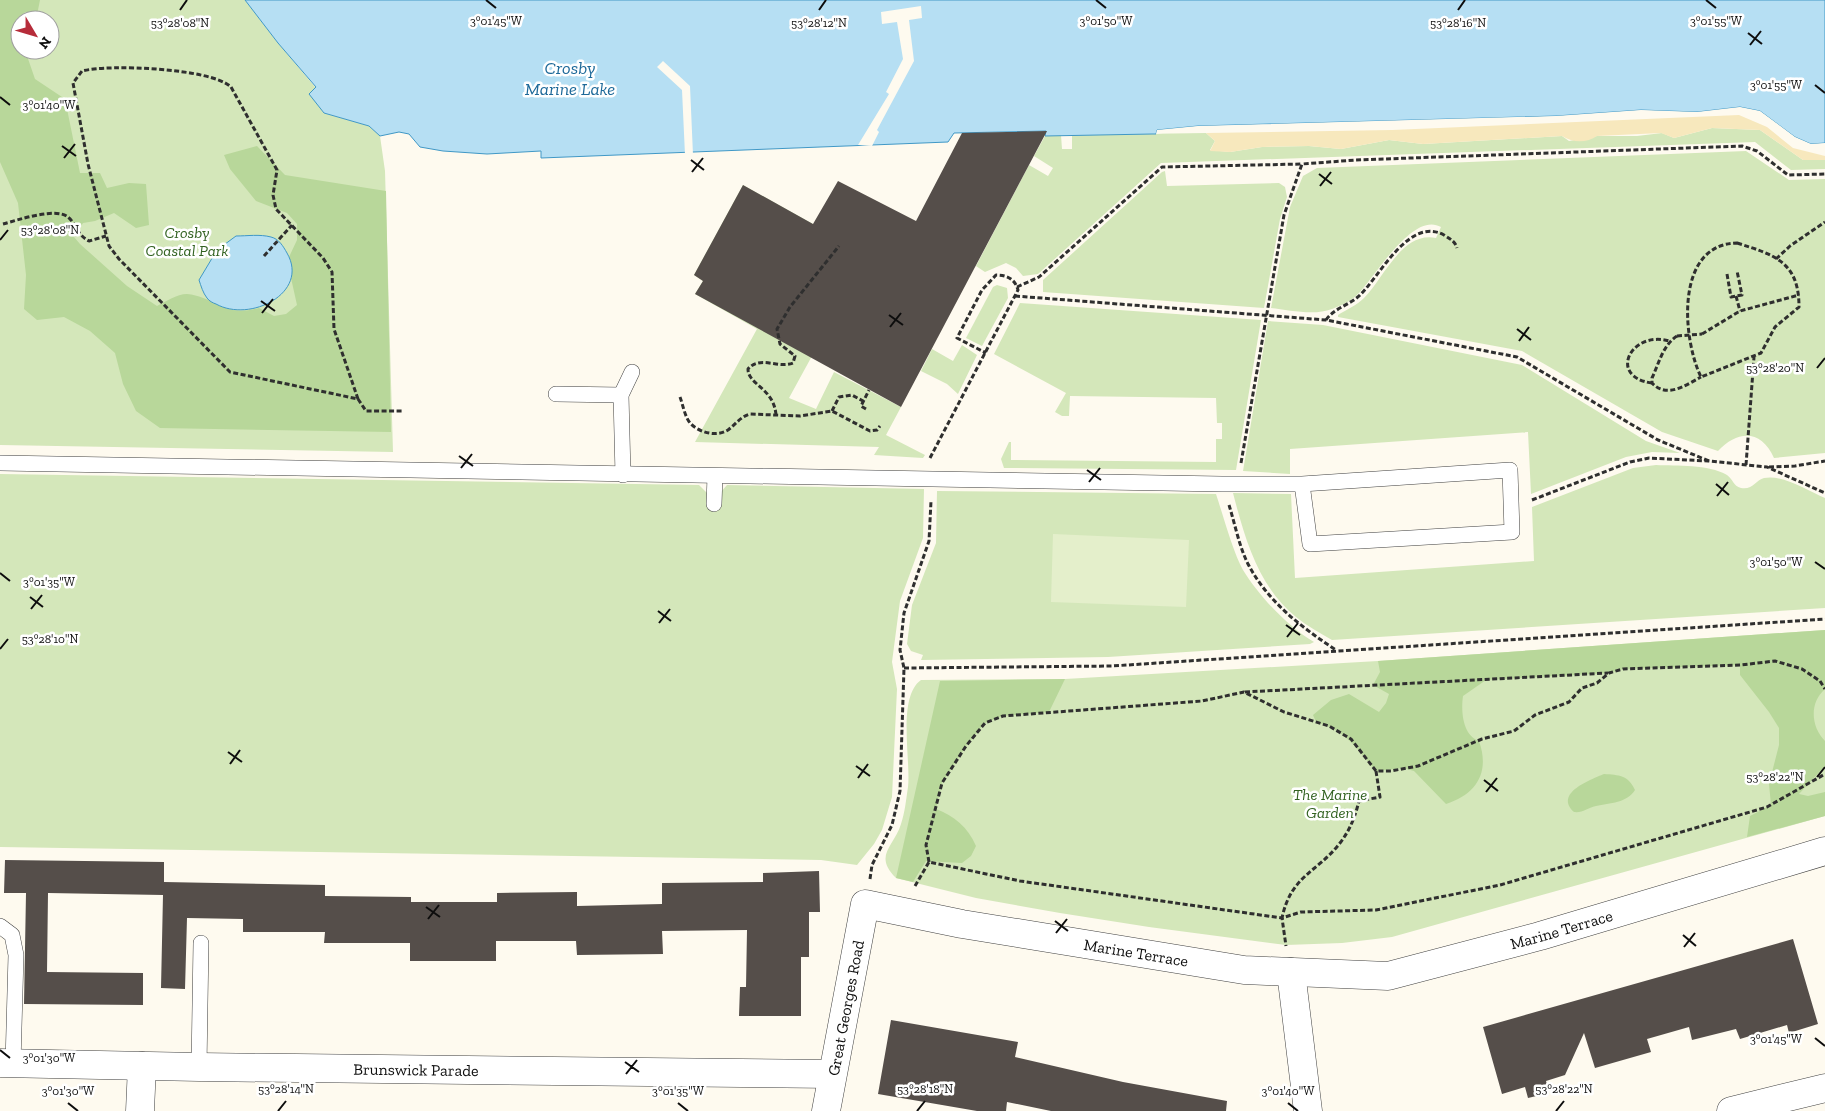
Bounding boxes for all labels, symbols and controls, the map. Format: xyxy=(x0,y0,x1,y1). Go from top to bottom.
north arrow xyxy=(10,10,60,60)
text: 3°01'45"W xyxy=(470,14,523,28)
text: 3°01'50"W xyxy=(1080,14,1133,28)
text: 3°01'55"W xyxy=(1690,14,1743,28)
text: 53°28'08"N xyxy=(151,16,209,30)
text: 53°28'12"N xyxy=(791,16,847,30)
text: 53°28'16"N xyxy=(1430,16,1486,30)
text: N xyxy=(35,33,55,52)
water label: Crosby Marine Lake xyxy=(525,57,615,100)
text: 3°01'55"W xyxy=(1750,78,1803,92)
text: 3°01'40"W xyxy=(23,98,76,112)
text: 53°28'08"N xyxy=(21,223,79,237)
park label: Crosby Coastal Park xyxy=(146,223,228,260)
text: 53°28'20"N xyxy=(1746,361,1804,375)
text: 3°01'50"W xyxy=(1750,555,1803,569)
text: 3°01'35"W xyxy=(23,575,76,589)
text: 53°28'10"N xyxy=(22,632,78,646)
text: 53°28'22"N xyxy=(1746,770,1804,784)
park label: The Marine Garden xyxy=(1293,785,1367,822)
street label: Marine Terrace xyxy=(1508,905,1615,953)
street label: Marine Terrace xyxy=(1082,935,1190,970)
street label: Great Georges Road xyxy=(823,938,868,1077)
text: 3°01'45"W xyxy=(1750,1032,1803,1046)
text: 3°01'30"W xyxy=(23,1051,76,1065)
street label: Brunswick Parade xyxy=(353,1059,479,1080)
text: 53°28'14"N xyxy=(258,1082,314,1096)
text: 53°28'18"N xyxy=(897,1082,953,1096)
text: 53°28'22"N xyxy=(1535,1082,1593,1096)
text: 3°01'30"W xyxy=(42,1084,95,1098)
text: 3°01'35"W xyxy=(652,1084,705,1098)
text: 3°01'40"W xyxy=(1262,1084,1315,1098)

